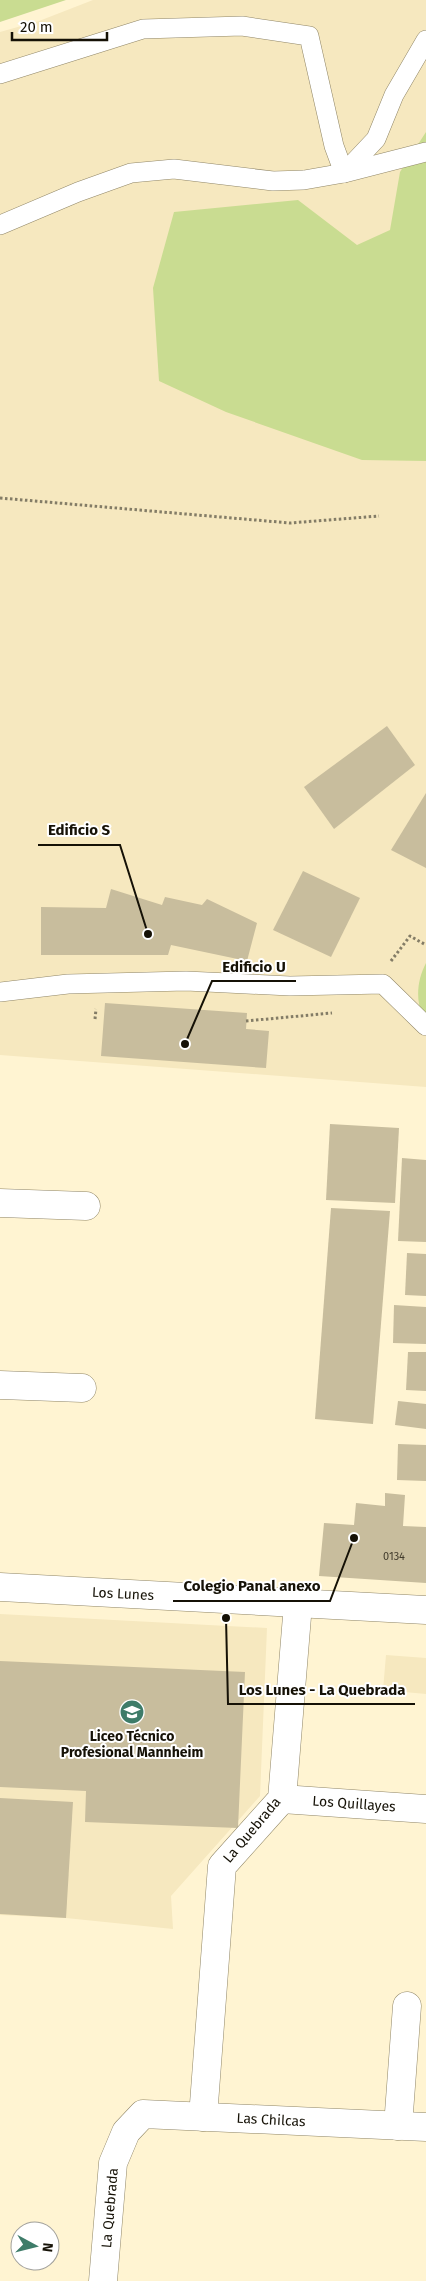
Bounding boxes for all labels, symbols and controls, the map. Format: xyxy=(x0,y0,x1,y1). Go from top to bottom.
scale bar xyxy=(12,10,108,42)
text: 20 m xyxy=(20,18,53,36)
callout: Edificio S xyxy=(38,815,120,845)
text: Edificio S xyxy=(48,821,110,839)
callout: Edificio U xyxy=(212,951,296,981)
text: Edificio U xyxy=(222,958,286,976)
house number: 0134 xyxy=(383,1550,405,1563)
callout: Colegio Panal anexo xyxy=(173,1571,330,1601)
text: Colegio Panal anexo xyxy=(184,1577,321,1595)
street label: Los Lunes xyxy=(91,1584,155,1604)
callout: Los Lunes - La Quebrada xyxy=(228,1674,415,1704)
text: Los Lunes - La Quebrada xyxy=(239,1681,405,1699)
school or university icon: Liceo Técnico Profesional Mannheim xyxy=(119,1699,145,1725)
place label: Liceo Técnico Profesional Mannheim xyxy=(61,1728,203,1761)
street label: Los Quillayes xyxy=(312,1793,397,1815)
street label: La Quebrada xyxy=(220,1794,284,1866)
street label: Las Chilcas xyxy=(236,2110,306,2130)
street label: La Quebrada xyxy=(98,2167,122,2249)
north arrow xyxy=(10,2221,60,2271)
text: N xyxy=(38,2242,56,2253)

